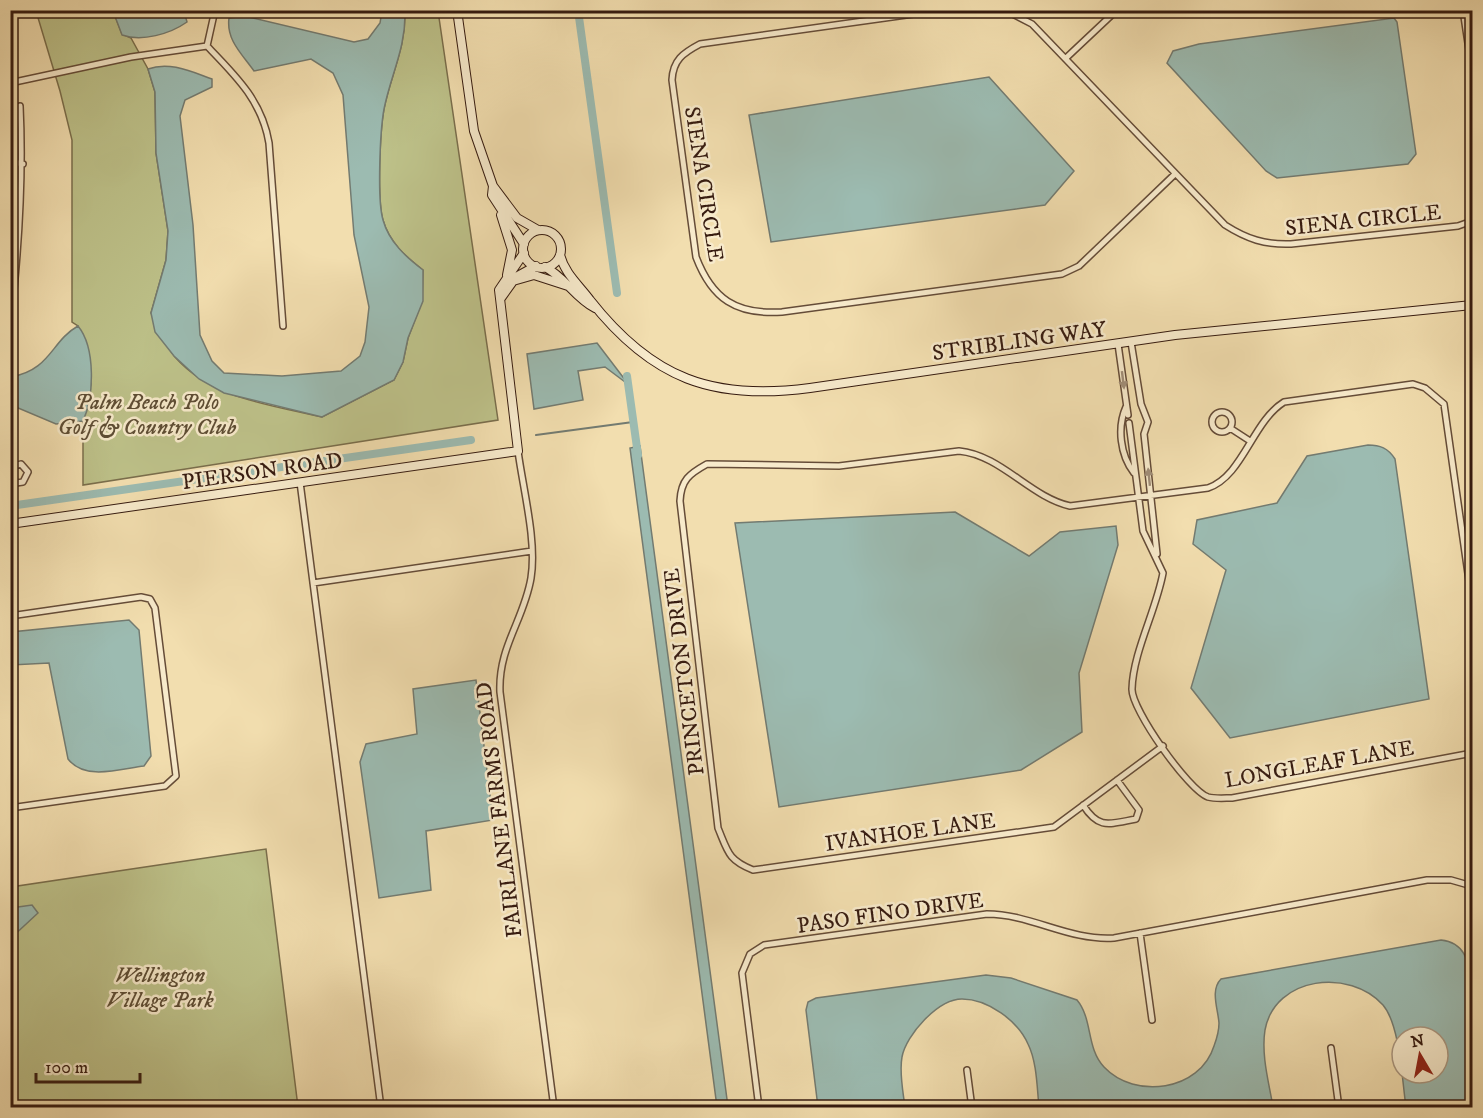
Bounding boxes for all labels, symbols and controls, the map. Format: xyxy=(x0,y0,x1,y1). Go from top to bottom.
street label: SIENA CIRCLE xyxy=(678,105,729,264)
street label: SIENA CIRCLE xyxy=(1284,199,1442,242)
street label: STRIBLING WAY xyxy=(930,316,1109,367)
one-way arrow xyxy=(1118,370,1127,389)
park label: Palm Beach Polo Golf & Country Club xyxy=(58,389,237,441)
street label: PIERSON ROAD xyxy=(180,447,344,496)
one-way arrow xyxy=(1144,467,1153,486)
street label: PRINCETON DRIVE xyxy=(658,567,711,777)
street label: FAIRLANE FARMS ROAD xyxy=(470,680,529,939)
street label: LONGLEAF LANE xyxy=(1222,735,1416,794)
street label: IVANHOE LANE xyxy=(823,807,997,858)
street label: PASO FINO DRIVE xyxy=(795,887,985,940)
park label: Wellington Village Park xyxy=(106,962,214,1014)
north arrow xyxy=(1390,1025,1450,1085)
text: N xyxy=(1409,1030,1426,1052)
scale bar xyxy=(36,1046,140,1084)
text: 100 m xyxy=(45,1057,88,1079)

